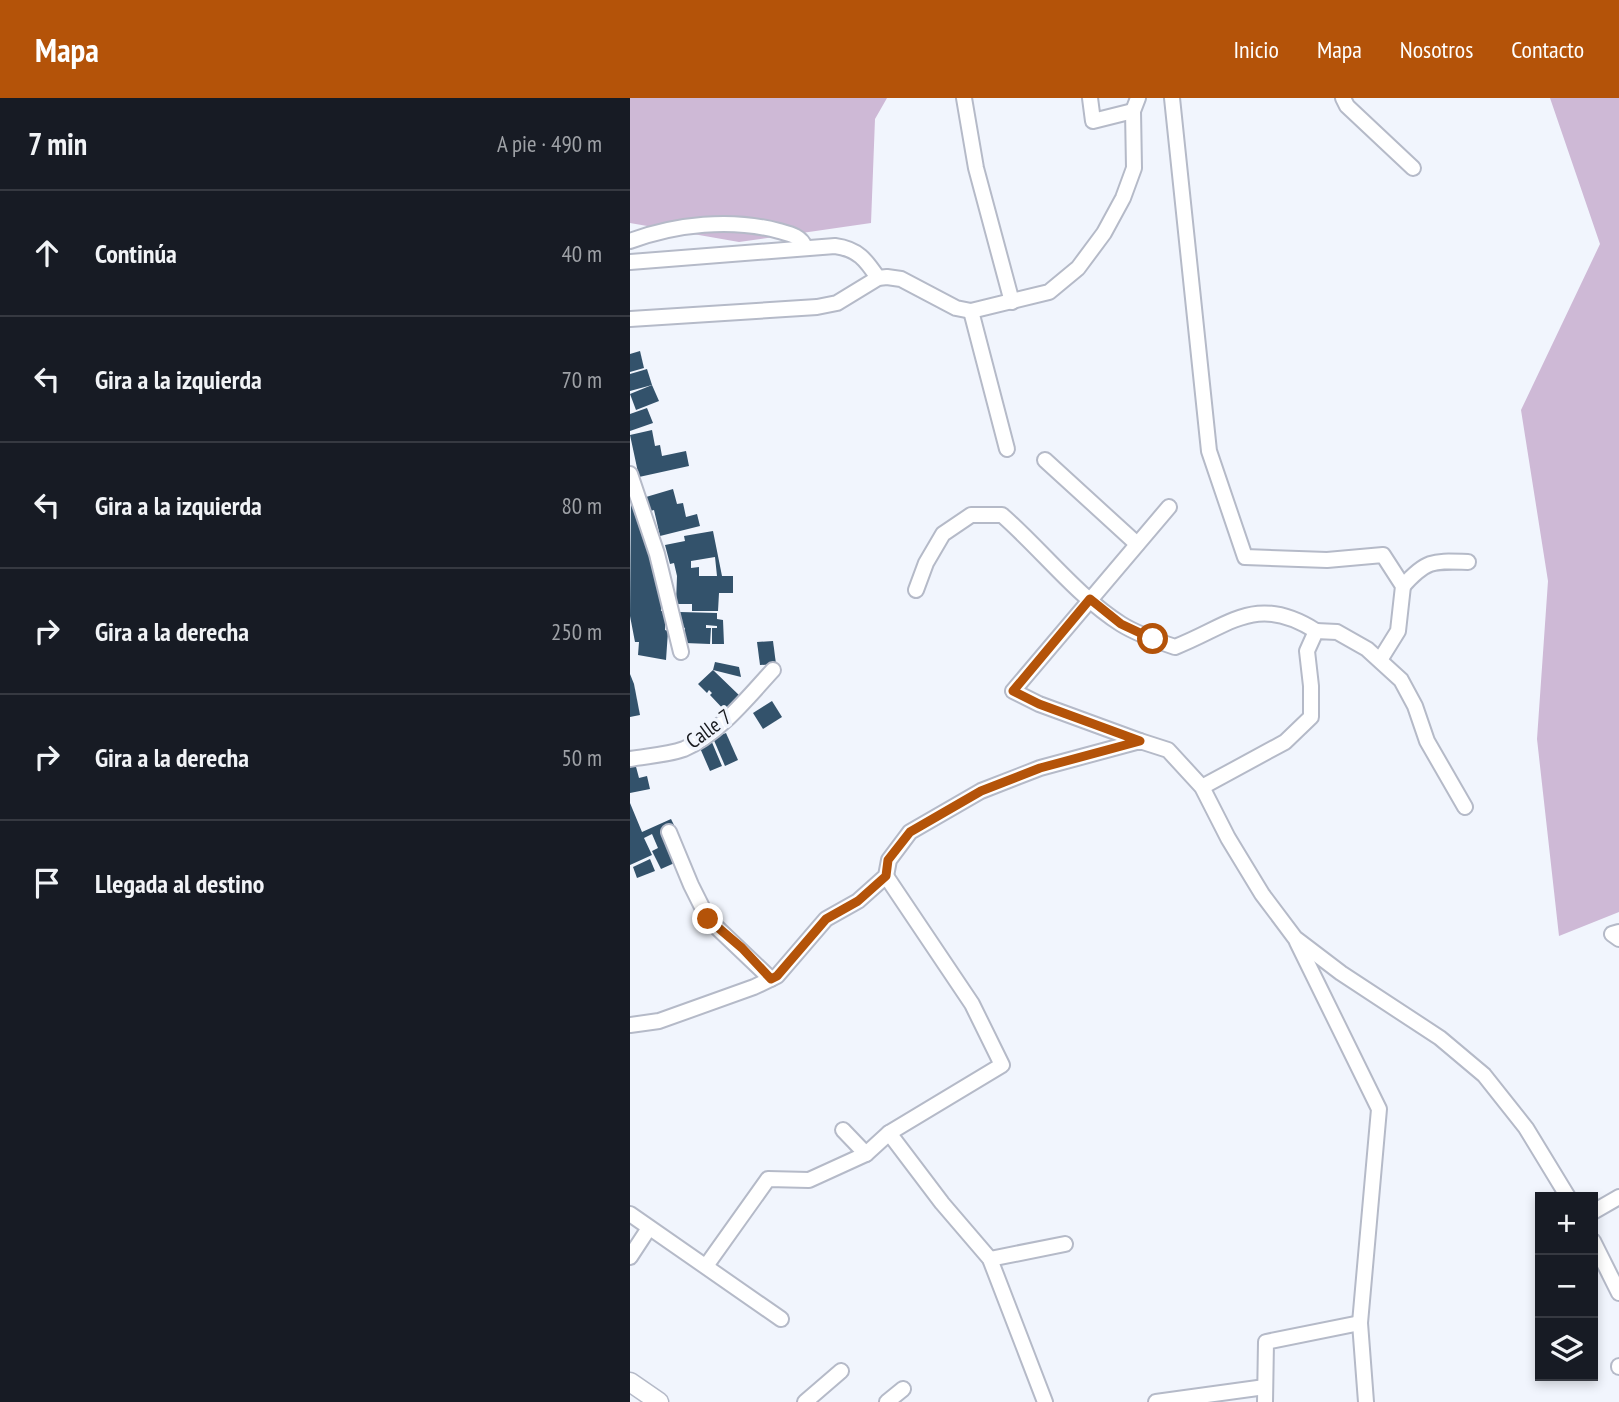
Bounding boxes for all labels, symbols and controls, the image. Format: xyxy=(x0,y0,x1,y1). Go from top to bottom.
text: Mapa xyxy=(35,28,99,71)
text: Inicio xyxy=(1233,34,1279,65)
text: Mapa xyxy=(1317,34,1362,65)
text: Nosotros xyxy=(1400,34,1473,65)
text: Contacto xyxy=(1511,34,1584,65)
text: 7 min xyxy=(28,124,87,163)
text: A pie · 490 m xyxy=(497,129,602,158)
icon: ahead xyxy=(28,234,66,272)
text: Continúa xyxy=(95,237,177,270)
text: 40 m xyxy=(561,239,602,268)
icon: left xyxy=(28,360,66,398)
text: Gira a la izquierda xyxy=(95,363,262,396)
text: 70 m xyxy=(561,365,602,394)
icon: left xyxy=(28,486,66,524)
text: Gira a la izquierda xyxy=(95,489,262,522)
text: 80 m xyxy=(561,491,602,520)
icon: right xyxy=(28,612,66,650)
text: Gira a la derecha xyxy=(95,615,249,648)
text: 250 m xyxy=(551,617,602,646)
route start xyxy=(1137,623,1168,654)
street label: Calle 7 xyxy=(681,703,737,754)
icon: right xyxy=(28,738,66,776)
text: Gira a la derecha xyxy=(95,741,249,774)
text: 50 m xyxy=(561,743,602,772)
icon: arrive xyxy=(28,864,66,902)
text: Llegada al destino xyxy=(95,867,264,900)
route end xyxy=(692,903,723,934)
map controls xyxy=(1535,1192,1598,1381)
button: + xyxy=(1535,1192,1598,1255)
button: − xyxy=(1535,1255,1598,1318)
button: layers xyxy=(1535,1318,1598,1381)

